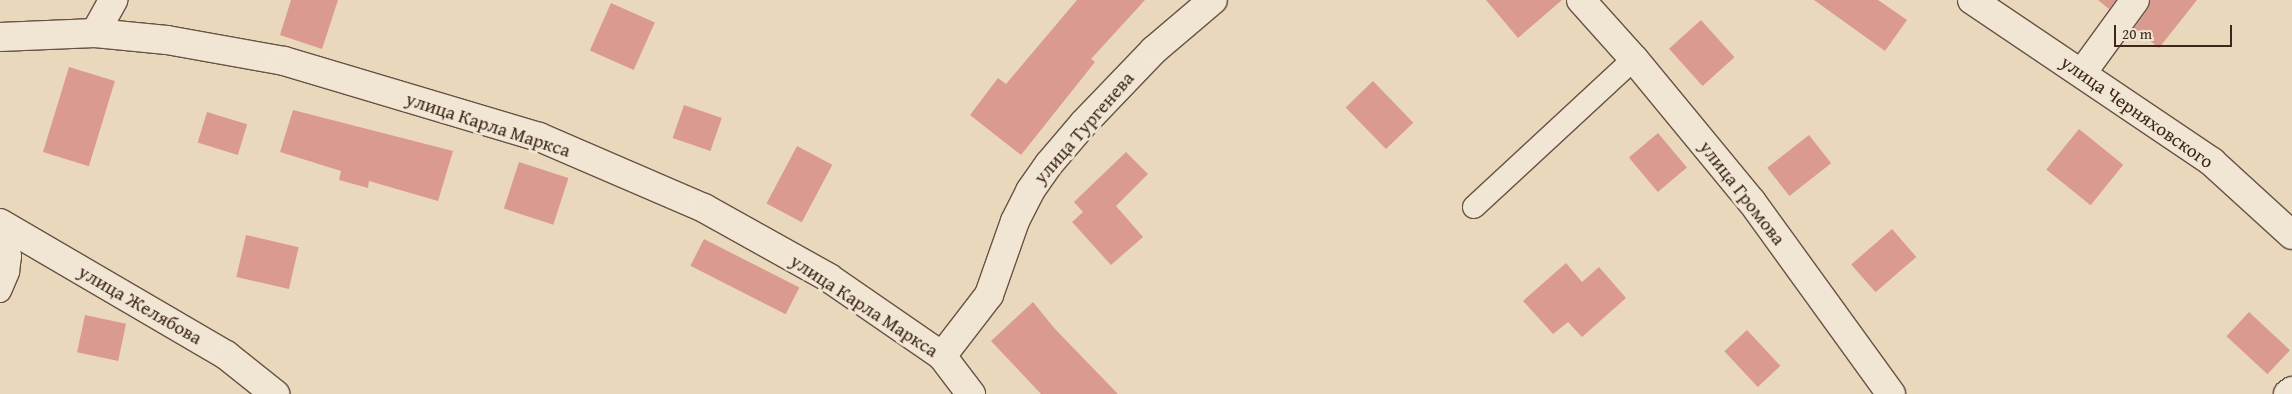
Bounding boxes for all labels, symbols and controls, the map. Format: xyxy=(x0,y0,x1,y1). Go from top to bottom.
scale bar xyxy=(2117,15,2234,47)
text: 20 m xyxy=(2122,23,2152,44)
street label: улица Черняховского xyxy=(2056,51,2218,173)
street label: улица Тургенева xyxy=(1029,67,1139,189)
street label: улица Карла Маркса xyxy=(403,88,573,162)
street label: улица Громова xyxy=(1694,136,1790,250)
street label: улица Карла Маркса xyxy=(786,250,942,362)
street label: улица Желябова xyxy=(74,260,206,350)

